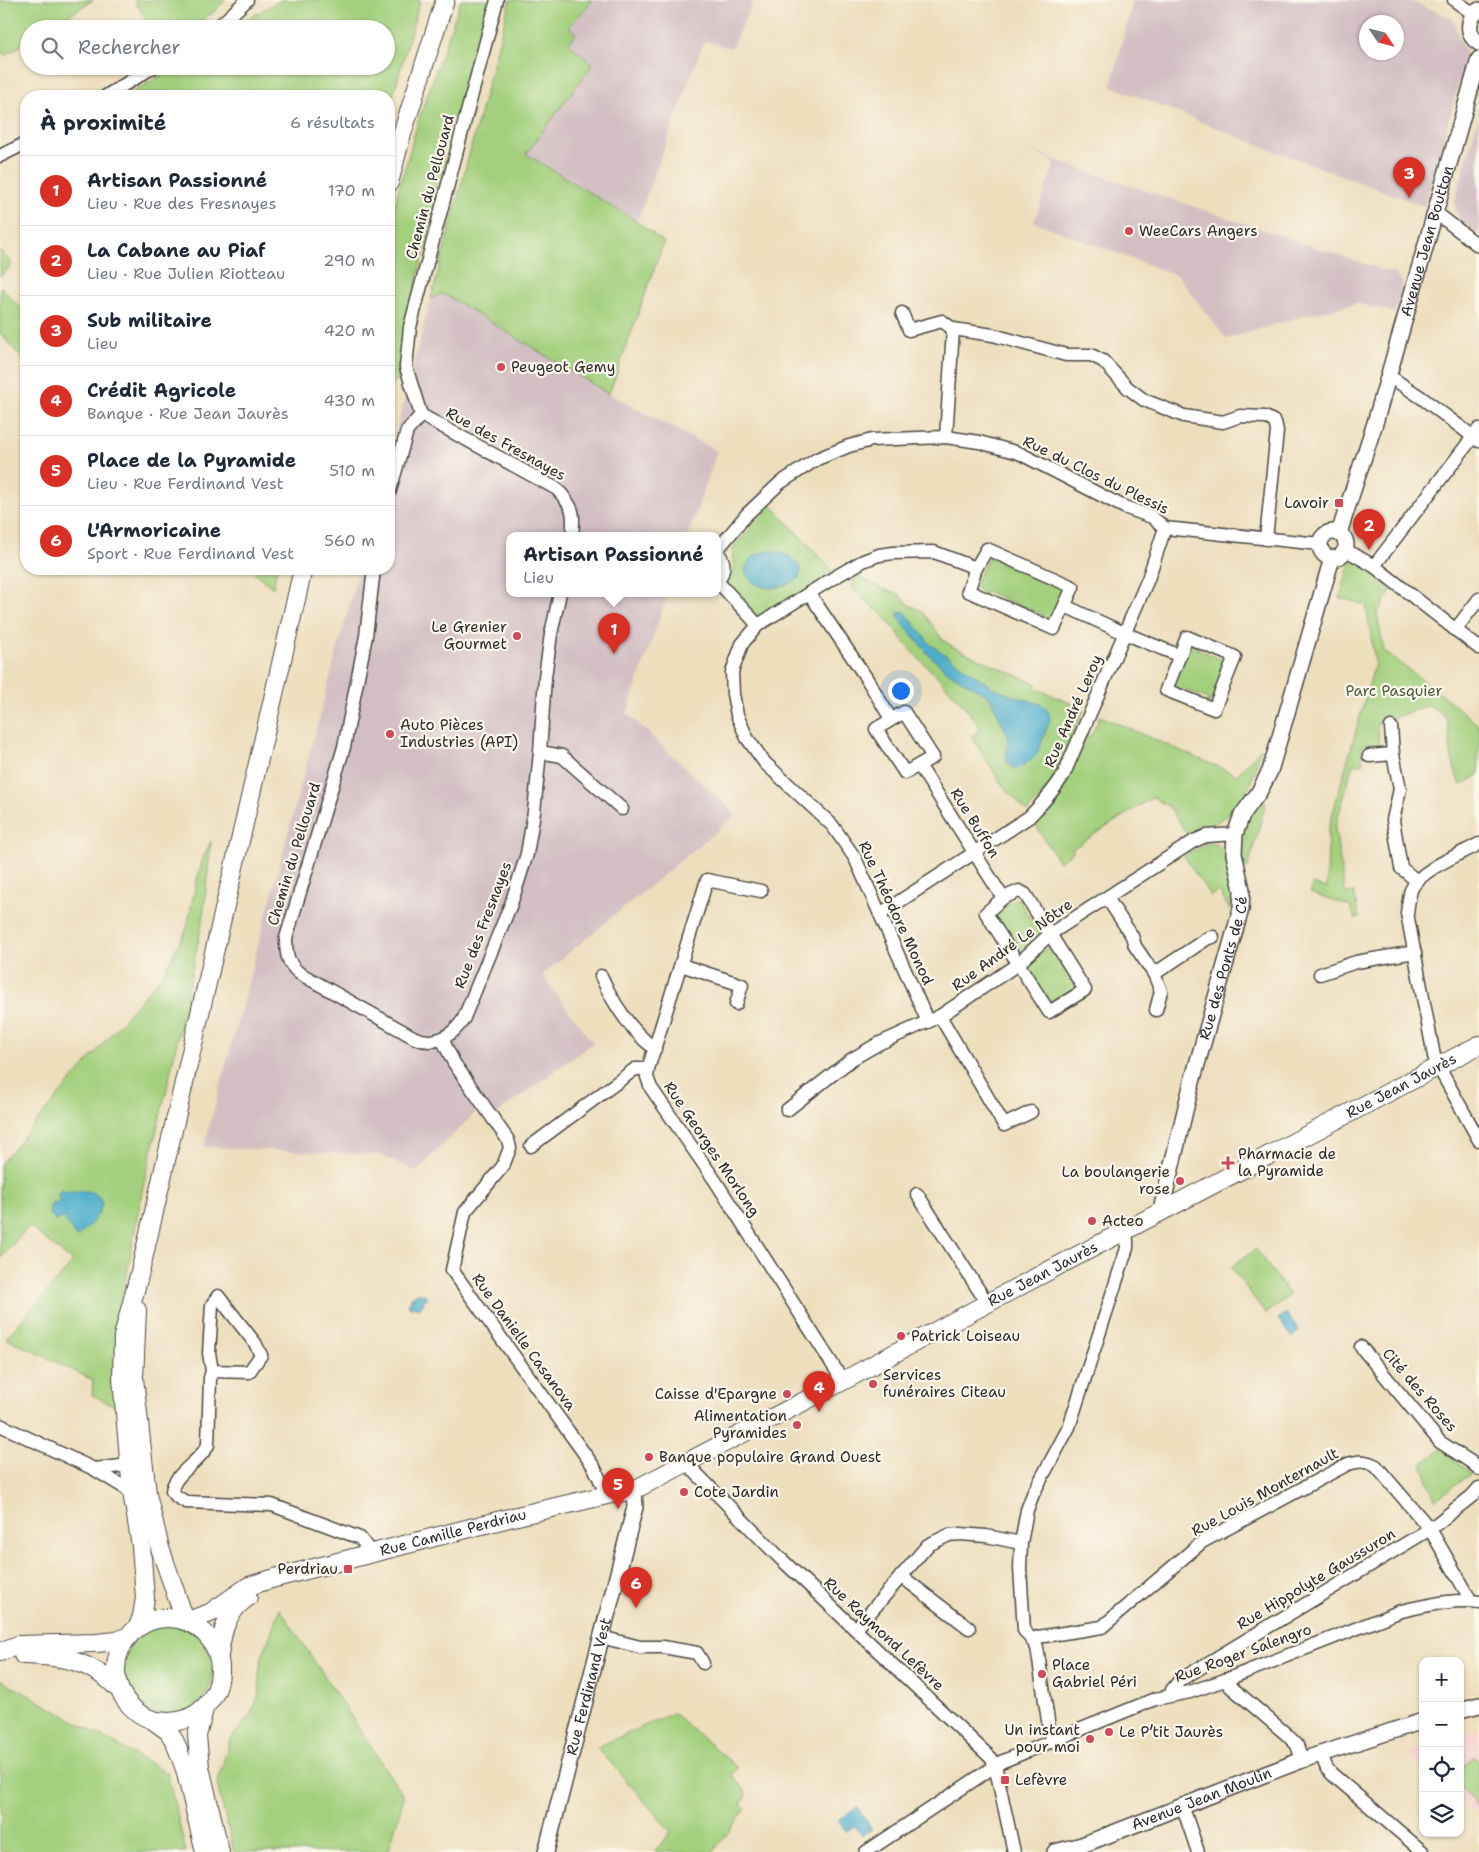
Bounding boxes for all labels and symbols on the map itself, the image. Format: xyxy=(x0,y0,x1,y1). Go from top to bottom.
north arrow xyxy=(1359,15,1404,60)
street label: Chemin du Pellouard xyxy=(401,112,459,261)
pin: 3 xyxy=(1393,157,1425,198)
street label: Avenue Jean Boutton xyxy=(1396,163,1458,319)
place label: WeeCars Angers xyxy=(1139,221,1258,241)
marker: WeeCars Angers xyxy=(1123,225,1135,237)
place label: Peugeot Gemy xyxy=(511,357,615,377)
marker: Peugeot Gemy xyxy=(495,361,507,373)
street label: Rue des Fresnayes xyxy=(442,403,570,485)
street label: Rue du Clos du Plessis xyxy=(1020,431,1172,519)
place label: Lavoir xyxy=(1284,493,1329,513)
marker: Lavoir xyxy=(1333,497,1345,509)
pin: 2 xyxy=(1353,509,1385,550)
pin: 1 xyxy=(598,613,630,654)
place label: Le Grenier Gourmet xyxy=(431,617,507,654)
marker: Le Grenier Gourmet xyxy=(511,630,523,642)
street label: Rue André Leroy xyxy=(1039,651,1107,771)
your location xyxy=(888,678,914,704)
park label: Parc Pasquier xyxy=(1345,681,1443,701)
place label: Auto Pièces Industries (API) xyxy=(400,715,518,752)
marker: Auto Pièces Industries (API) xyxy=(384,728,396,740)
street label: Chemin du Pellouard xyxy=(263,780,325,928)
street label: Rue Buffon xyxy=(946,784,1004,862)
street label: Rue Théodore Monod xyxy=(854,838,938,989)
street label: Rue des Fresnayes xyxy=(450,859,516,991)
street label: Rue André Le Nôtre xyxy=(948,894,1076,996)
street label: Rue des Ponts de Cé xyxy=(1194,896,1252,1042)
street label: Rue Jean Jaurès xyxy=(1343,1049,1460,1123)
street label: Rue Georges Morlong xyxy=(659,1078,765,1220)
place label: Pharmacie de la Pyramide xyxy=(1238,1144,1336,1181)
marker: Pharmacie de la Pyramide xyxy=(1222,1157,1234,1169)
place label: La boulangerie rose xyxy=(1062,1162,1170,1199)
marker: La boulangerie rose xyxy=(1174,1175,1186,1187)
place label: Acteo xyxy=(1102,1211,1144,1231)
marker: Acteo xyxy=(1086,1215,1098,1227)
street label: Rue Jean Jaurès xyxy=(984,1237,1101,1311)
street label: Rue Danielle Casanova xyxy=(467,1269,581,1415)
place label: Patrick Loiseau xyxy=(911,1326,1020,1346)
marker: Patrick Loiseau xyxy=(895,1330,907,1342)
street label: Cité des Roses xyxy=(1378,1344,1462,1436)
place label: Services funéraires Citeau xyxy=(883,1365,1006,1402)
pin: 4 xyxy=(803,1371,835,1412)
marker: Services funéraires Citeau xyxy=(867,1378,879,1390)
place label: Caisse d'Epargne xyxy=(655,1384,777,1404)
marker: Caisse d'Epargne xyxy=(781,1388,793,1400)
place label: Alimentation Pyramides xyxy=(694,1406,787,1443)
marker: Alimentation Pyramides xyxy=(791,1419,803,1431)
street label: Rue Louis Monternault xyxy=(1188,1443,1342,1541)
place label: Banque populaire Grand Ouest xyxy=(659,1447,881,1467)
marker: Banque populaire Grand Ouest xyxy=(643,1451,655,1463)
pin: 5 xyxy=(602,1468,634,1509)
place label: Cote Jardin xyxy=(694,1482,779,1502)
marker: Cote Jardin xyxy=(678,1486,690,1498)
street label: Rue Camille Perdriau xyxy=(378,1504,528,1561)
street label: Rue Hippolyte Gaussuron xyxy=(1233,1524,1399,1634)
place label: Perdriau xyxy=(278,1559,338,1579)
marker: Perdriau xyxy=(342,1563,354,1575)
pin: 6 xyxy=(620,1567,652,1608)
street label: Rue Raymond Lefèvre xyxy=(819,1573,949,1695)
street label: Rue Ferdinand Vest xyxy=(561,1615,616,1757)
street label: Rue Roger Salengro xyxy=(1172,1619,1314,1687)
place label: Place Gabriel Péri xyxy=(1052,1655,1137,1692)
marker: Place Gabriel Péri xyxy=(1036,1668,1048,1680)
place label: Un instant pour moi xyxy=(1004,1720,1080,1757)
place label: Le P’tit Jaurès xyxy=(1119,1722,1223,1742)
marker: Le P’tit Jaurès xyxy=(1103,1726,1115,1738)
marker: Un instant pour moi xyxy=(1084,1733,1096,1745)
street label: Avenue Jean Moulin xyxy=(1129,1763,1274,1835)
place label: Lefèvre xyxy=(1015,1770,1067,1790)
marker: Lefèvre xyxy=(999,1774,1011,1786)

